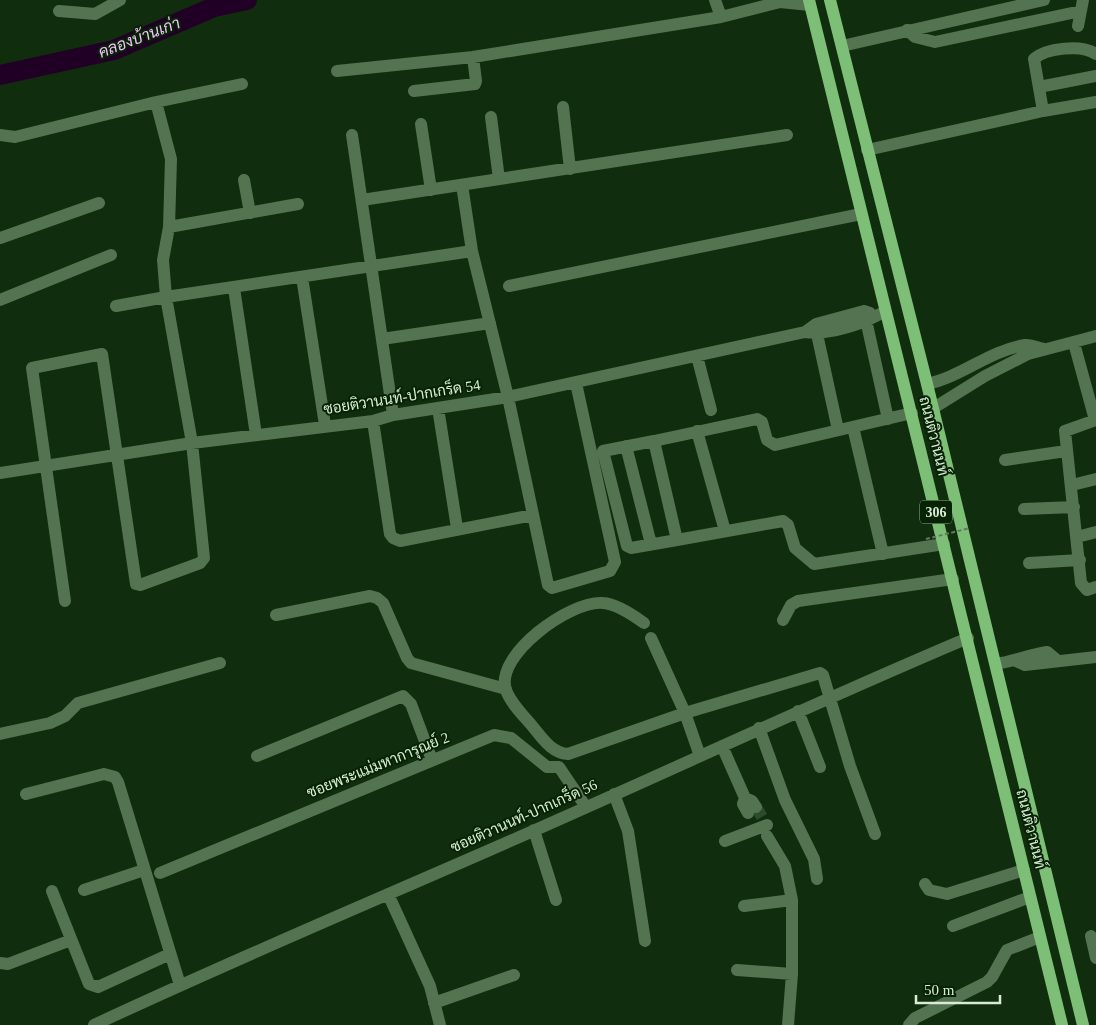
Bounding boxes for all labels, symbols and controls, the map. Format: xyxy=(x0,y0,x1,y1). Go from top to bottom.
water label: คลองบ้านเก่า xyxy=(95,11,182,61)
street label: ซอยติวานนท์-ปากเกร็ด 54 xyxy=(322,374,482,417)
street label: ถนนติวานนท์ xyxy=(916,394,953,477)
road number: 306 xyxy=(920,501,952,524)
street label: ซอยพระแม่มหาการุณย์ 2 xyxy=(304,727,453,804)
street label: ซอยติวานนท์-ปากเกร็ด 56 xyxy=(447,774,600,856)
street label: ถนนติวานนท์ xyxy=(1013,787,1050,870)
scale bar xyxy=(916,972,1000,1004)
text: 50 m xyxy=(924,982,955,998)

